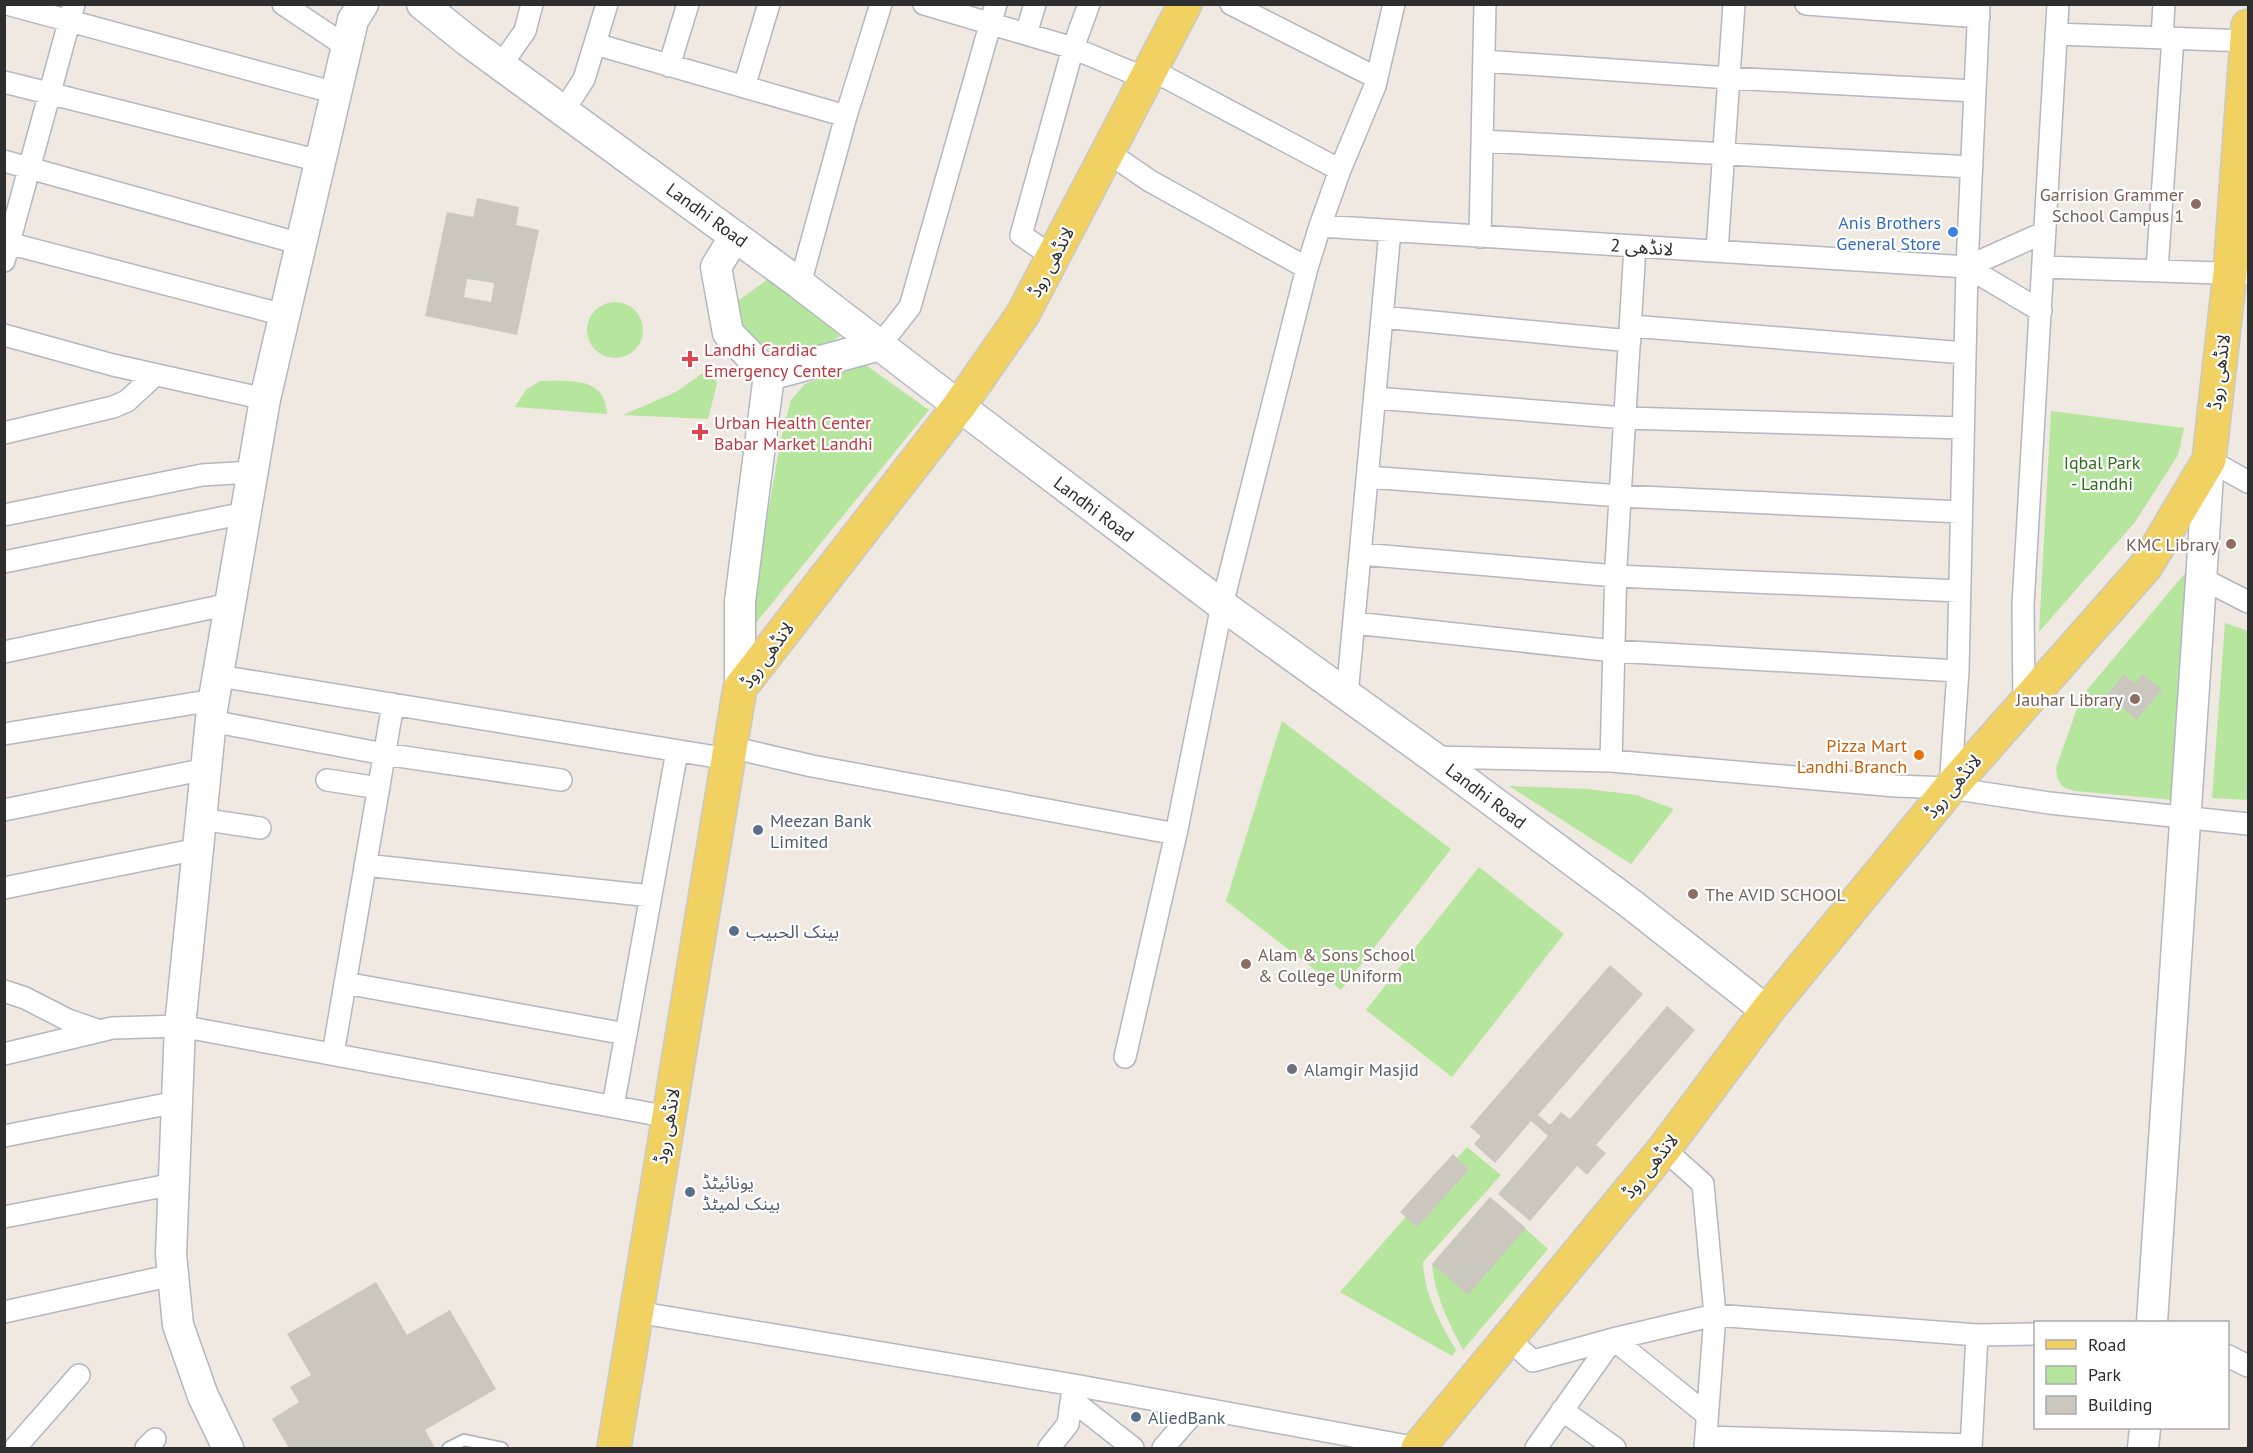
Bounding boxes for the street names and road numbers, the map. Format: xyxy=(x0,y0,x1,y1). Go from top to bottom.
street label: Landhi Road xyxy=(662,178,752,252)
street label: لانڈھی روڈ xyxy=(1023,223,1079,301)
street label: لانڈھی 2 xyxy=(1610,233,1674,261)
street label: لانڈھی روڈ xyxy=(2203,333,2235,411)
street label: Landhi Road xyxy=(1049,471,1139,547)
street label: لانڈھی روڈ xyxy=(735,617,799,693)
street label: لانڈھی روڈ xyxy=(1920,749,1986,823)
street label: Landhi Road xyxy=(1441,758,1531,834)
street label: لانڈھی روڈ xyxy=(649,1086,685,1166)
street label: لانڈھی روڈ xyxy=(1617,1129,1683,1203)

